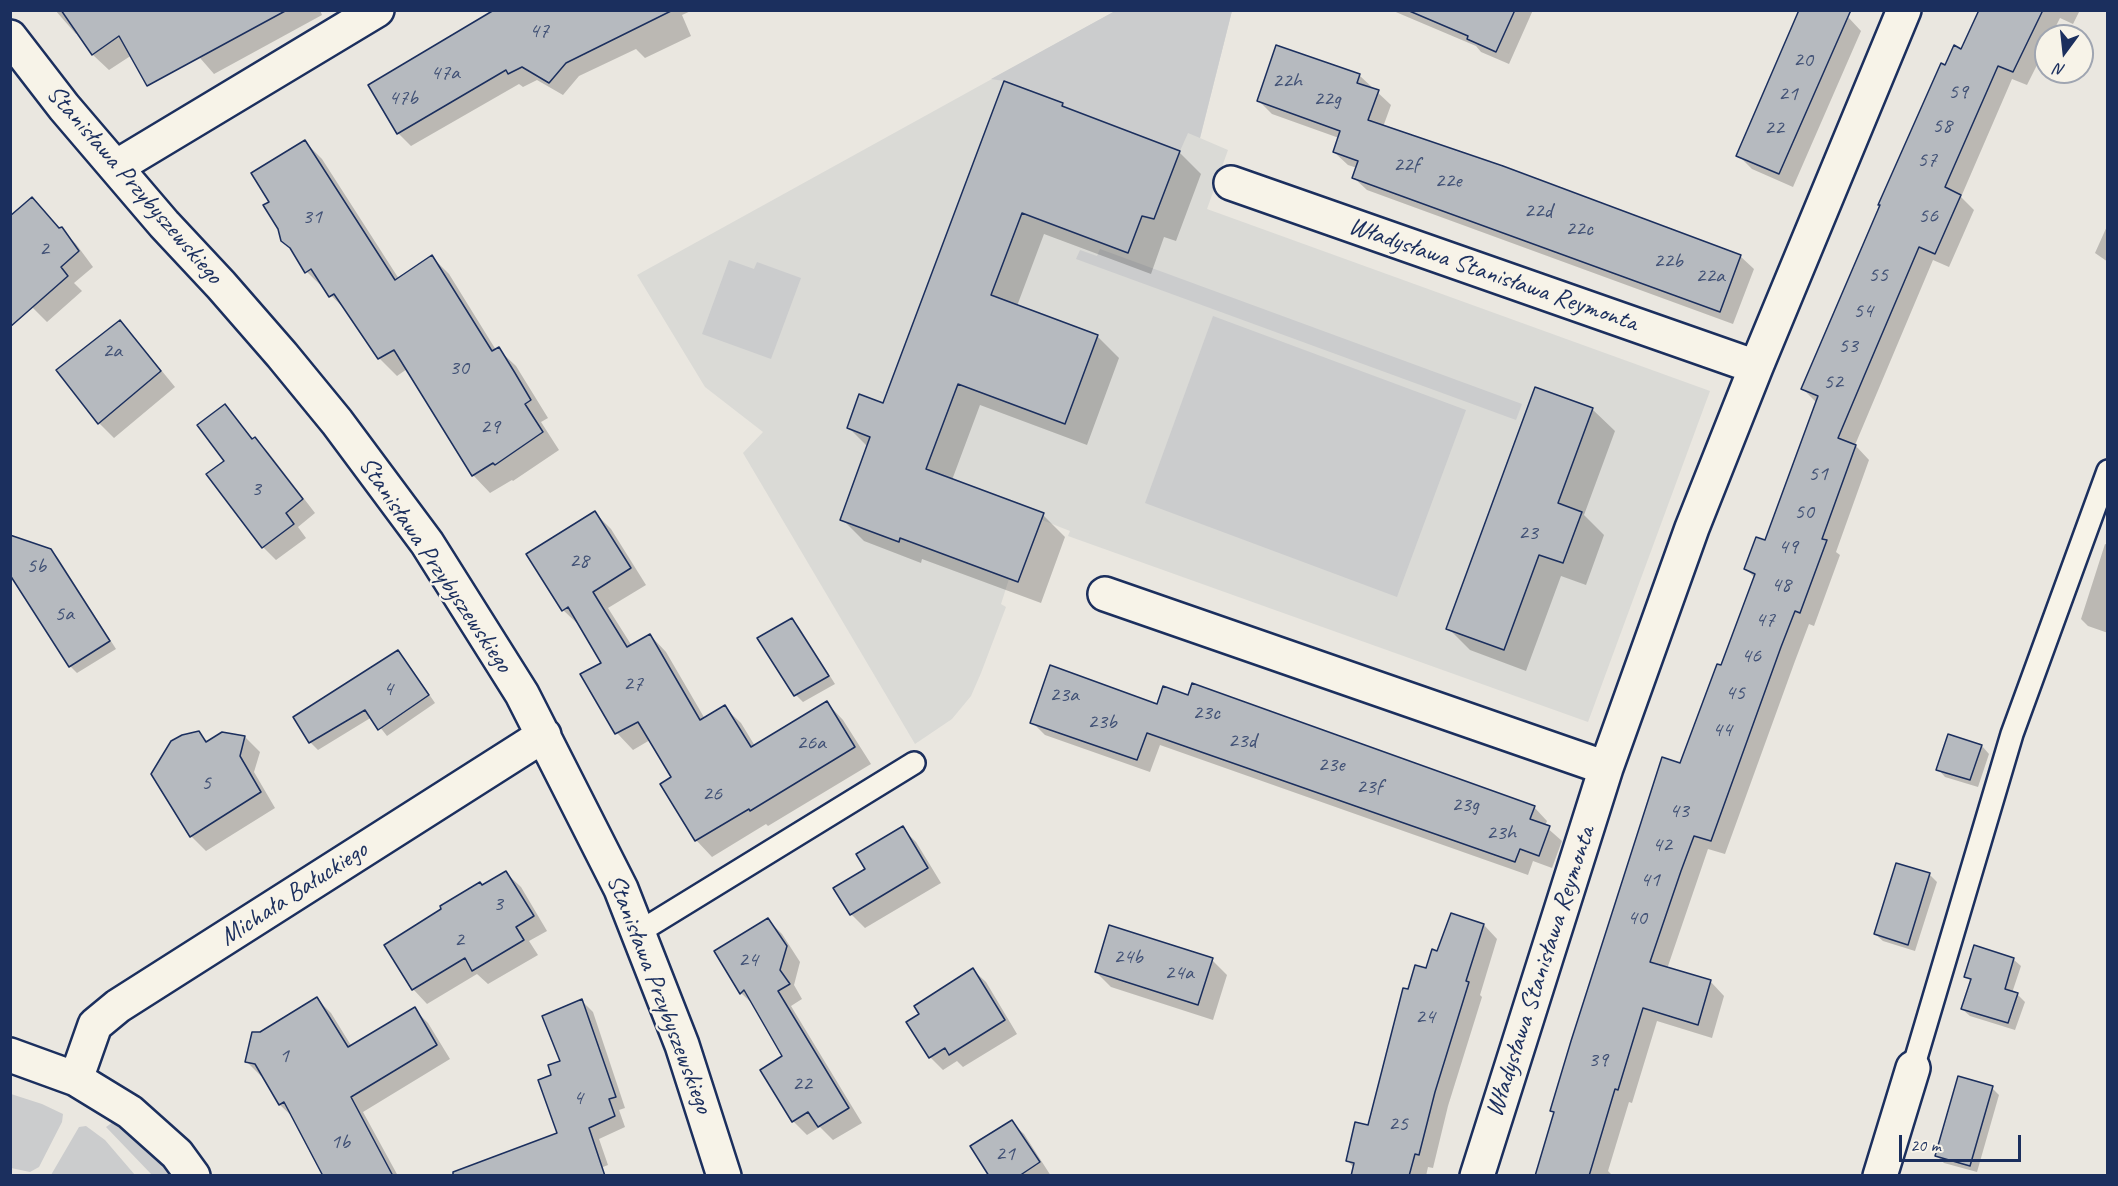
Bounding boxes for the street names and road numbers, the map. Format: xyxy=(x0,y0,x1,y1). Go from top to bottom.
street label: Stanisława Przybyszewskiego xyxy=(39,79,229,291)
street label: Władysława Stanisława Reymonta xyxy=(1344,211,1642,339)
street label: Stanisława Przybyszewskiego xyxy=(351,451,519,679)
street label: Władysława Stanisława Reymonta xyxy=(1479,823,1603,1121)
street label: Michała Bałuckiego xyxy=(214,835,374,953)
street label: Stanisława Przybyszewskiego xyxy=(599,870,719,1118)

